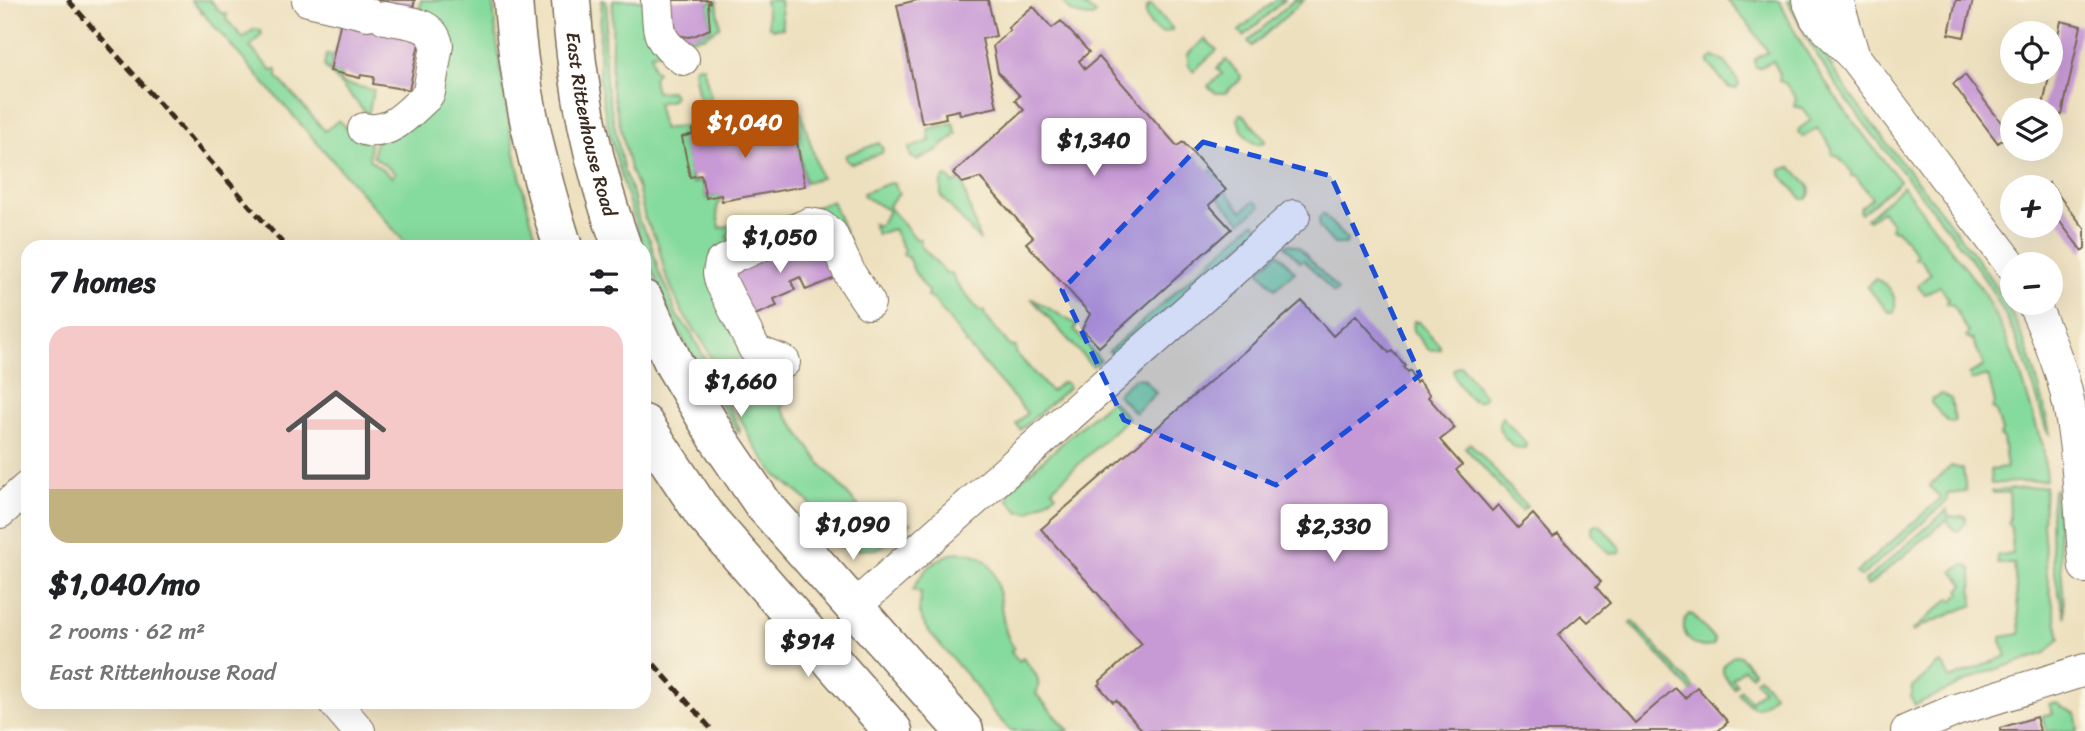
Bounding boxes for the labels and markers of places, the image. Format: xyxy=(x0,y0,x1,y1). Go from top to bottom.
pin: $1,040 xyxy=(688,100,802,160)
pin: $1,340 xyxy=(1037,118,1151,178)
pin: $1,050 xyxy=(723,216,837,275)
pin: $1,660 xyxy=(684,360,798,419)
pin: $1,090 xyxy=(796,503,910,562)
pin: $2,330 xyxy=(1277,504,1391,564)
pin: $914 xyxy=(767,620,849,679)

